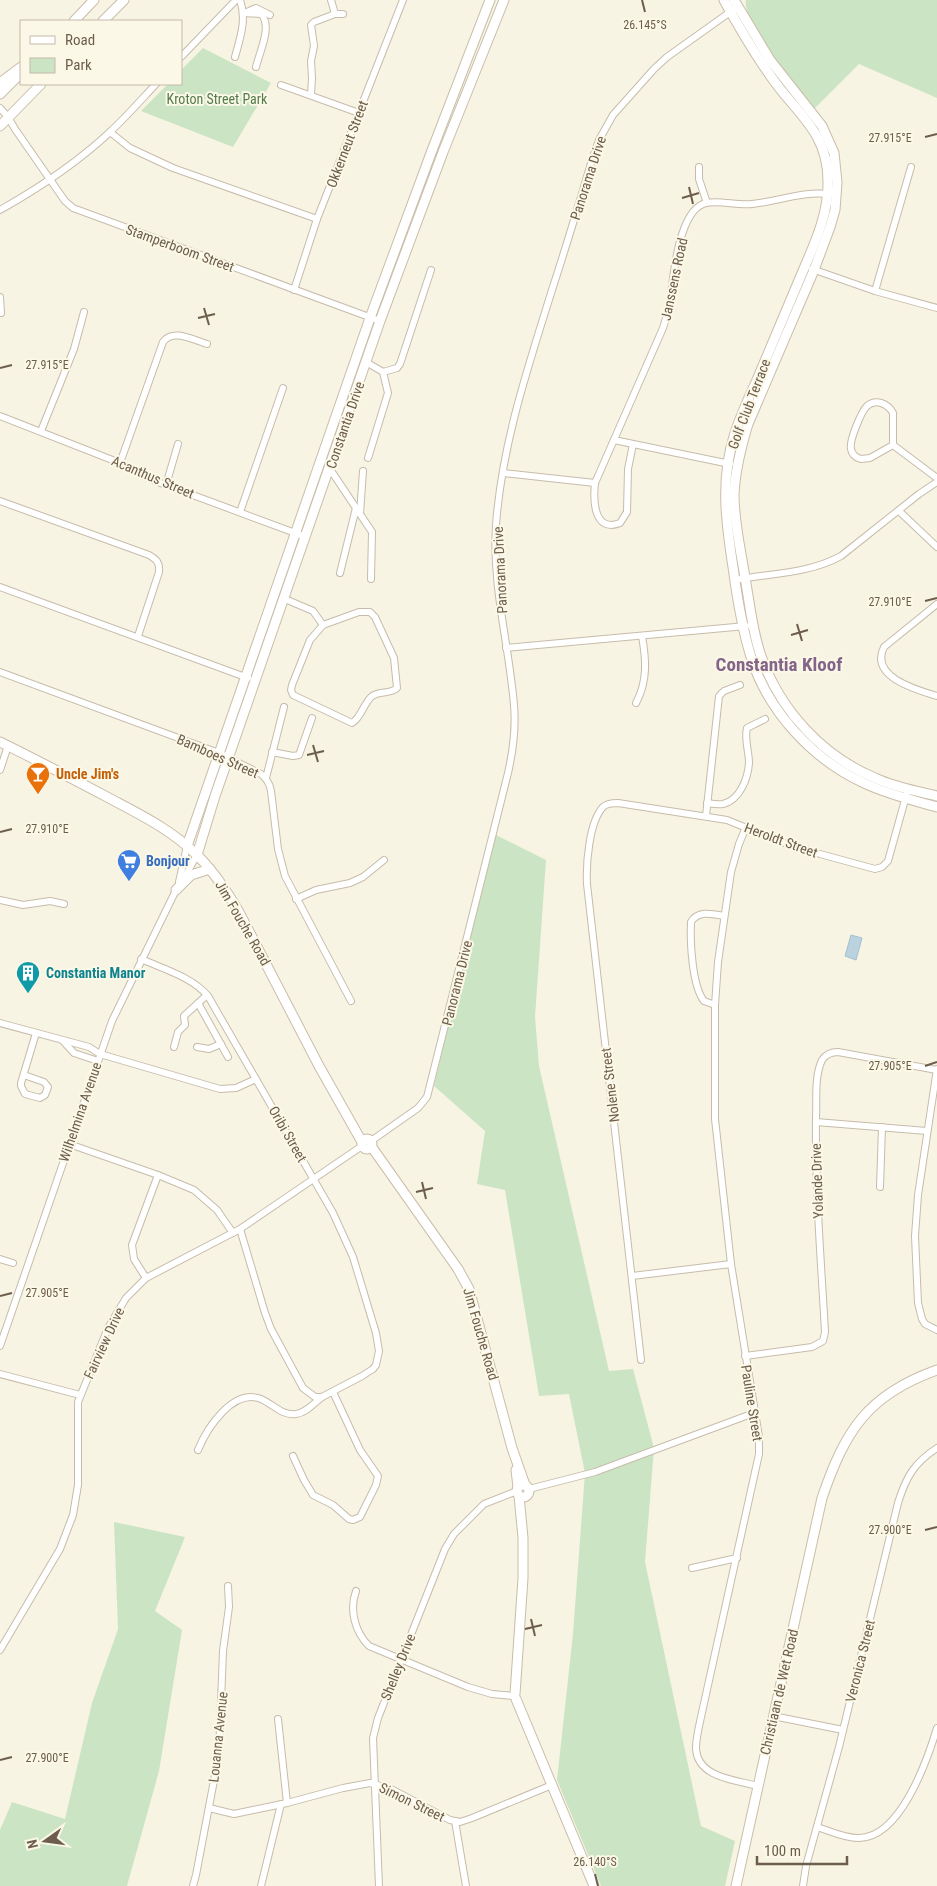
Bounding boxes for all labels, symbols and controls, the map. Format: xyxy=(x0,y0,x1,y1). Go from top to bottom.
text: 26.145°S xyxy=(623,18,667,32)
legend xyxy=(20,20,182,85)
text: Road xyxy=(65,31,95,49)
text: Park xyxy=(65,56,92,74)
park label: Kroton Street Park xyxy=(167,91,268,107)
street label: Okkerneut Street xyxy=(323,98,371,190)
text: 27.915°E xyxy=(868,131,912,145)
street label: Panorama Drive xyxy=(567,134,609,222)
street label: Stamperboom Street xyxy=(124,221,236,275)
street label: Janssens Road xyxy=(657,236,691,322)
street label: Golf Club Terrace xyxy=(724,356,774,451)
text: 27.915°E xyxy=(25,358,69,372)
street label: Constantia Drive xyxy=(323,379,368,471)
street label: Acanthus Street xyxy=(109,452,197,502)
street label: Panorama Drive xyxy=(490,526,510,614)
text: 27.910°E xyxy=(868,595,912,609)
district label: Constantia Kloof xyxy=(716,653,843,676)
street label: Bamboes Street xyxy=(175,731,261,781)
bar icon: Uncle Jim's xyxy=(25,761,51,795)
place label: Uncle Jim's xyxy=(56,766,119,782)
street label: Heroldt Street xyxy=(742,819,820,861)
text: 27.910°E xyxy=(25,822,69,836)
supermarket icon: Bonjour xyxy=(116,848,142,882)
place label: Bonjour xyxy=(146,853,190,869)
street label: Jim Fouche Road xyxy=(212,878,274,968)
street label: Panorama Drive xyxy=(439,938,475,1027)
building icon: Constantia Manor xyxy=(15,960,41,994)
place label: Constantia Manor xyxy=(46,965,146,981)
street label: Nolene Street xyxy=(597,1047,623,1123)
text: 27.905°E xyxy=(868,1059,912,1073)
street label: Wilhelmina Avenue xyxy=(55,1060,105,1164)
street label: Oribi Street xyxy=(266,1103,310,1165)
street label: Yolande Drive xyxy=(808,1143,826,1219)
text: 27.905°E xyxy=(25,1286,69,1300)
street label: Jim Fouche Road xyxy=(460,1286,502,1382)
street label: Fairview Drive xyxy=(81,1304,128,1381)
street label: Pauline Street xyxy=(738,1364,766,1442)
text: 27.900°E xyxy=(868,1523,912,1537)
street label: Veronica Street xyxy=(842,1618,878,1704)
street label: Christiaan de Wet Road xyxy=(757,1628,801,1756)
street label: Shelley Drive xyxy=(377,1631,419,1703)
street label: Louanna Avenue xyxy=(205,1691,231,1783)
text: 27.900°E xyxy=(25,1751,69,1765)
street label: Simon Street xyxy=(377,1779,447,1825)
north arrow xyxy=(20,1816,70,1866)
scale bar xyxy=(757,1834,847,1866)
text: N xyxy=(24,1838,41,1850)
text: 100 m xyxy=(764,1842,801,1860)
text: 26.140°S xyxy=(573,1855,617,1869)

